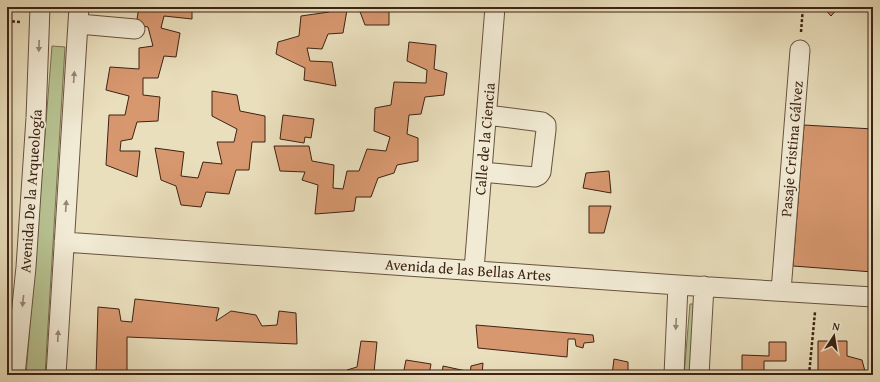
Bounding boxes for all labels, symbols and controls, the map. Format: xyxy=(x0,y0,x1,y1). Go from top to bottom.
one-way arrow xyxy=(36,40,42,53)
one-way arrow xyxy=(71,71,78,83)
street label: Pasaje Cristina Gálvez xyxy=(775,80,808,218)
street label: Calle de la Ciencia xyxy=(469,82,500,196)
street label: Avenida De la Arqueología xyxy=(14,108,47,273)
one-way arrow xyxy=(63,200,70,212)
street label: Avenida de las Bellas Artes xyxy=(384,253,552,286)
one-way arrow xyxy=(19,295,26,307)
north arrow xyxy=(814,316,854,356)
one-way arrow xyxy=(673,318,680,330)
text: N xyxy=(831,318,842,335)
one-way arrow xyxy=(55,330,62,342)

